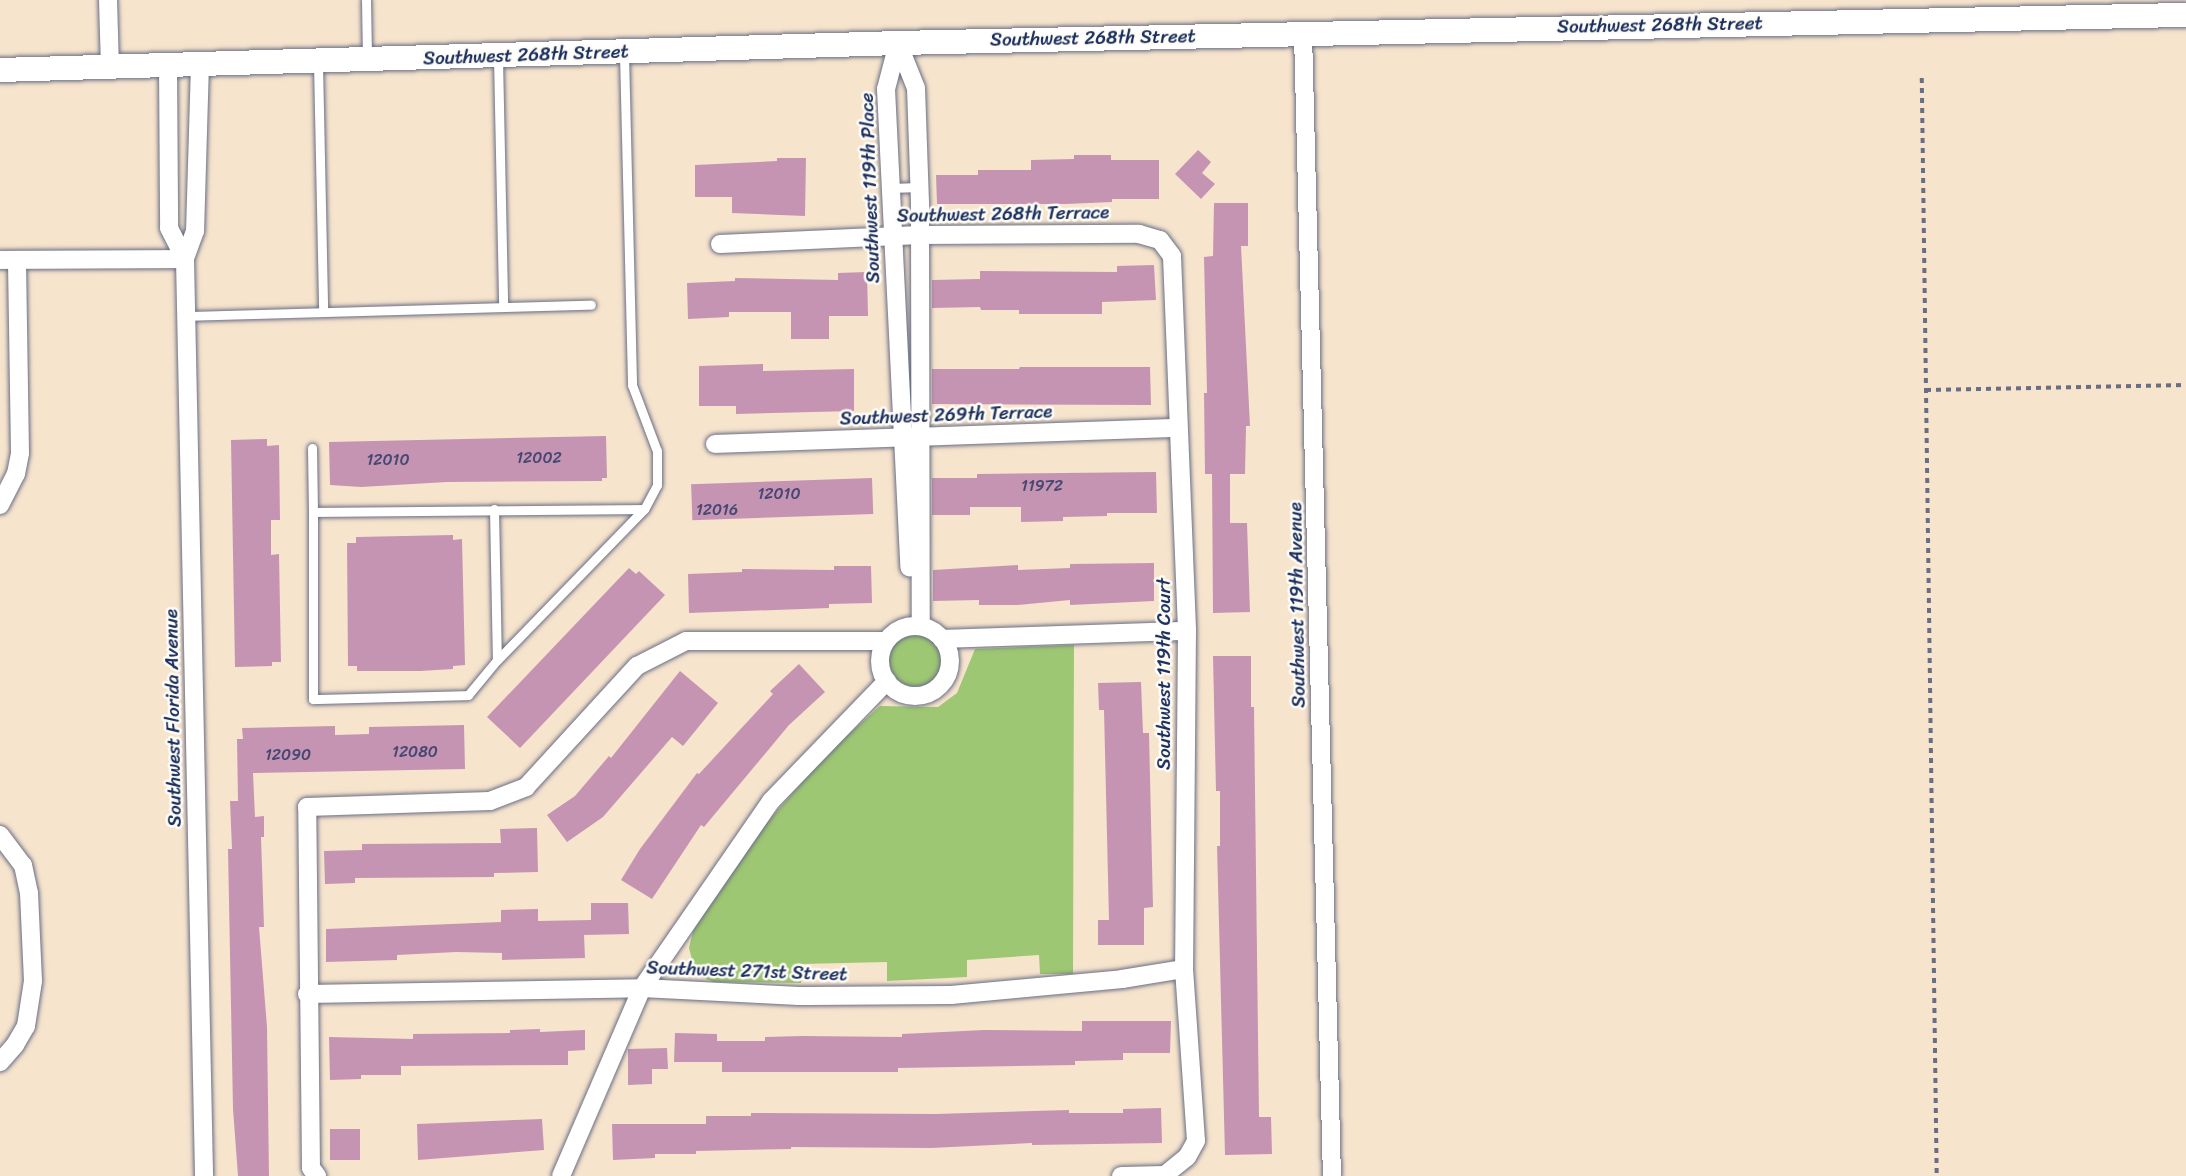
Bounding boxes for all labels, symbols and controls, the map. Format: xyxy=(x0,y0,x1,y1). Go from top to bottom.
street label: Southwest 268th Street xyxy=(1557,12,1763,38)
street label: Southwest 268th Street xyxy=(990,25,1196,51)
street label: Southwest 268th Street xyxy=(423,40,629,70)
street label: Southwest 119th Place xyxy=(855,92,885,284)
street label: Southwest 268th Terrace xyxy=(896,201,1110,227)
street label: Southwest 269th Terrace xyxy=(839,400,1053,430)
house number: 12002 xyxy=(516,448,562,468)
house number: 12010 xyxy=(366,450,410,470)
house number: 11972 xyxy=(1021,476,1063,496)
house number: 12010 xyxy=(757,484,801,504)
house number: 12016 xyxy=(696,500,738,520)
street label: Southwest 119th Avenue xyxy=(1284,502,1310,708)
street label: Southwest 119th Court xyxy=(1153,577,1175,771)
street label: Southwest Florida Avenue xyxy=(160,609,186,827)
house number: 12080 xyxy=(392,742,438,762)
house number: 12090 xyxy=(265,745,311,765)
street label: Southwest 271st Street xyxy=(646,956,848,986)

